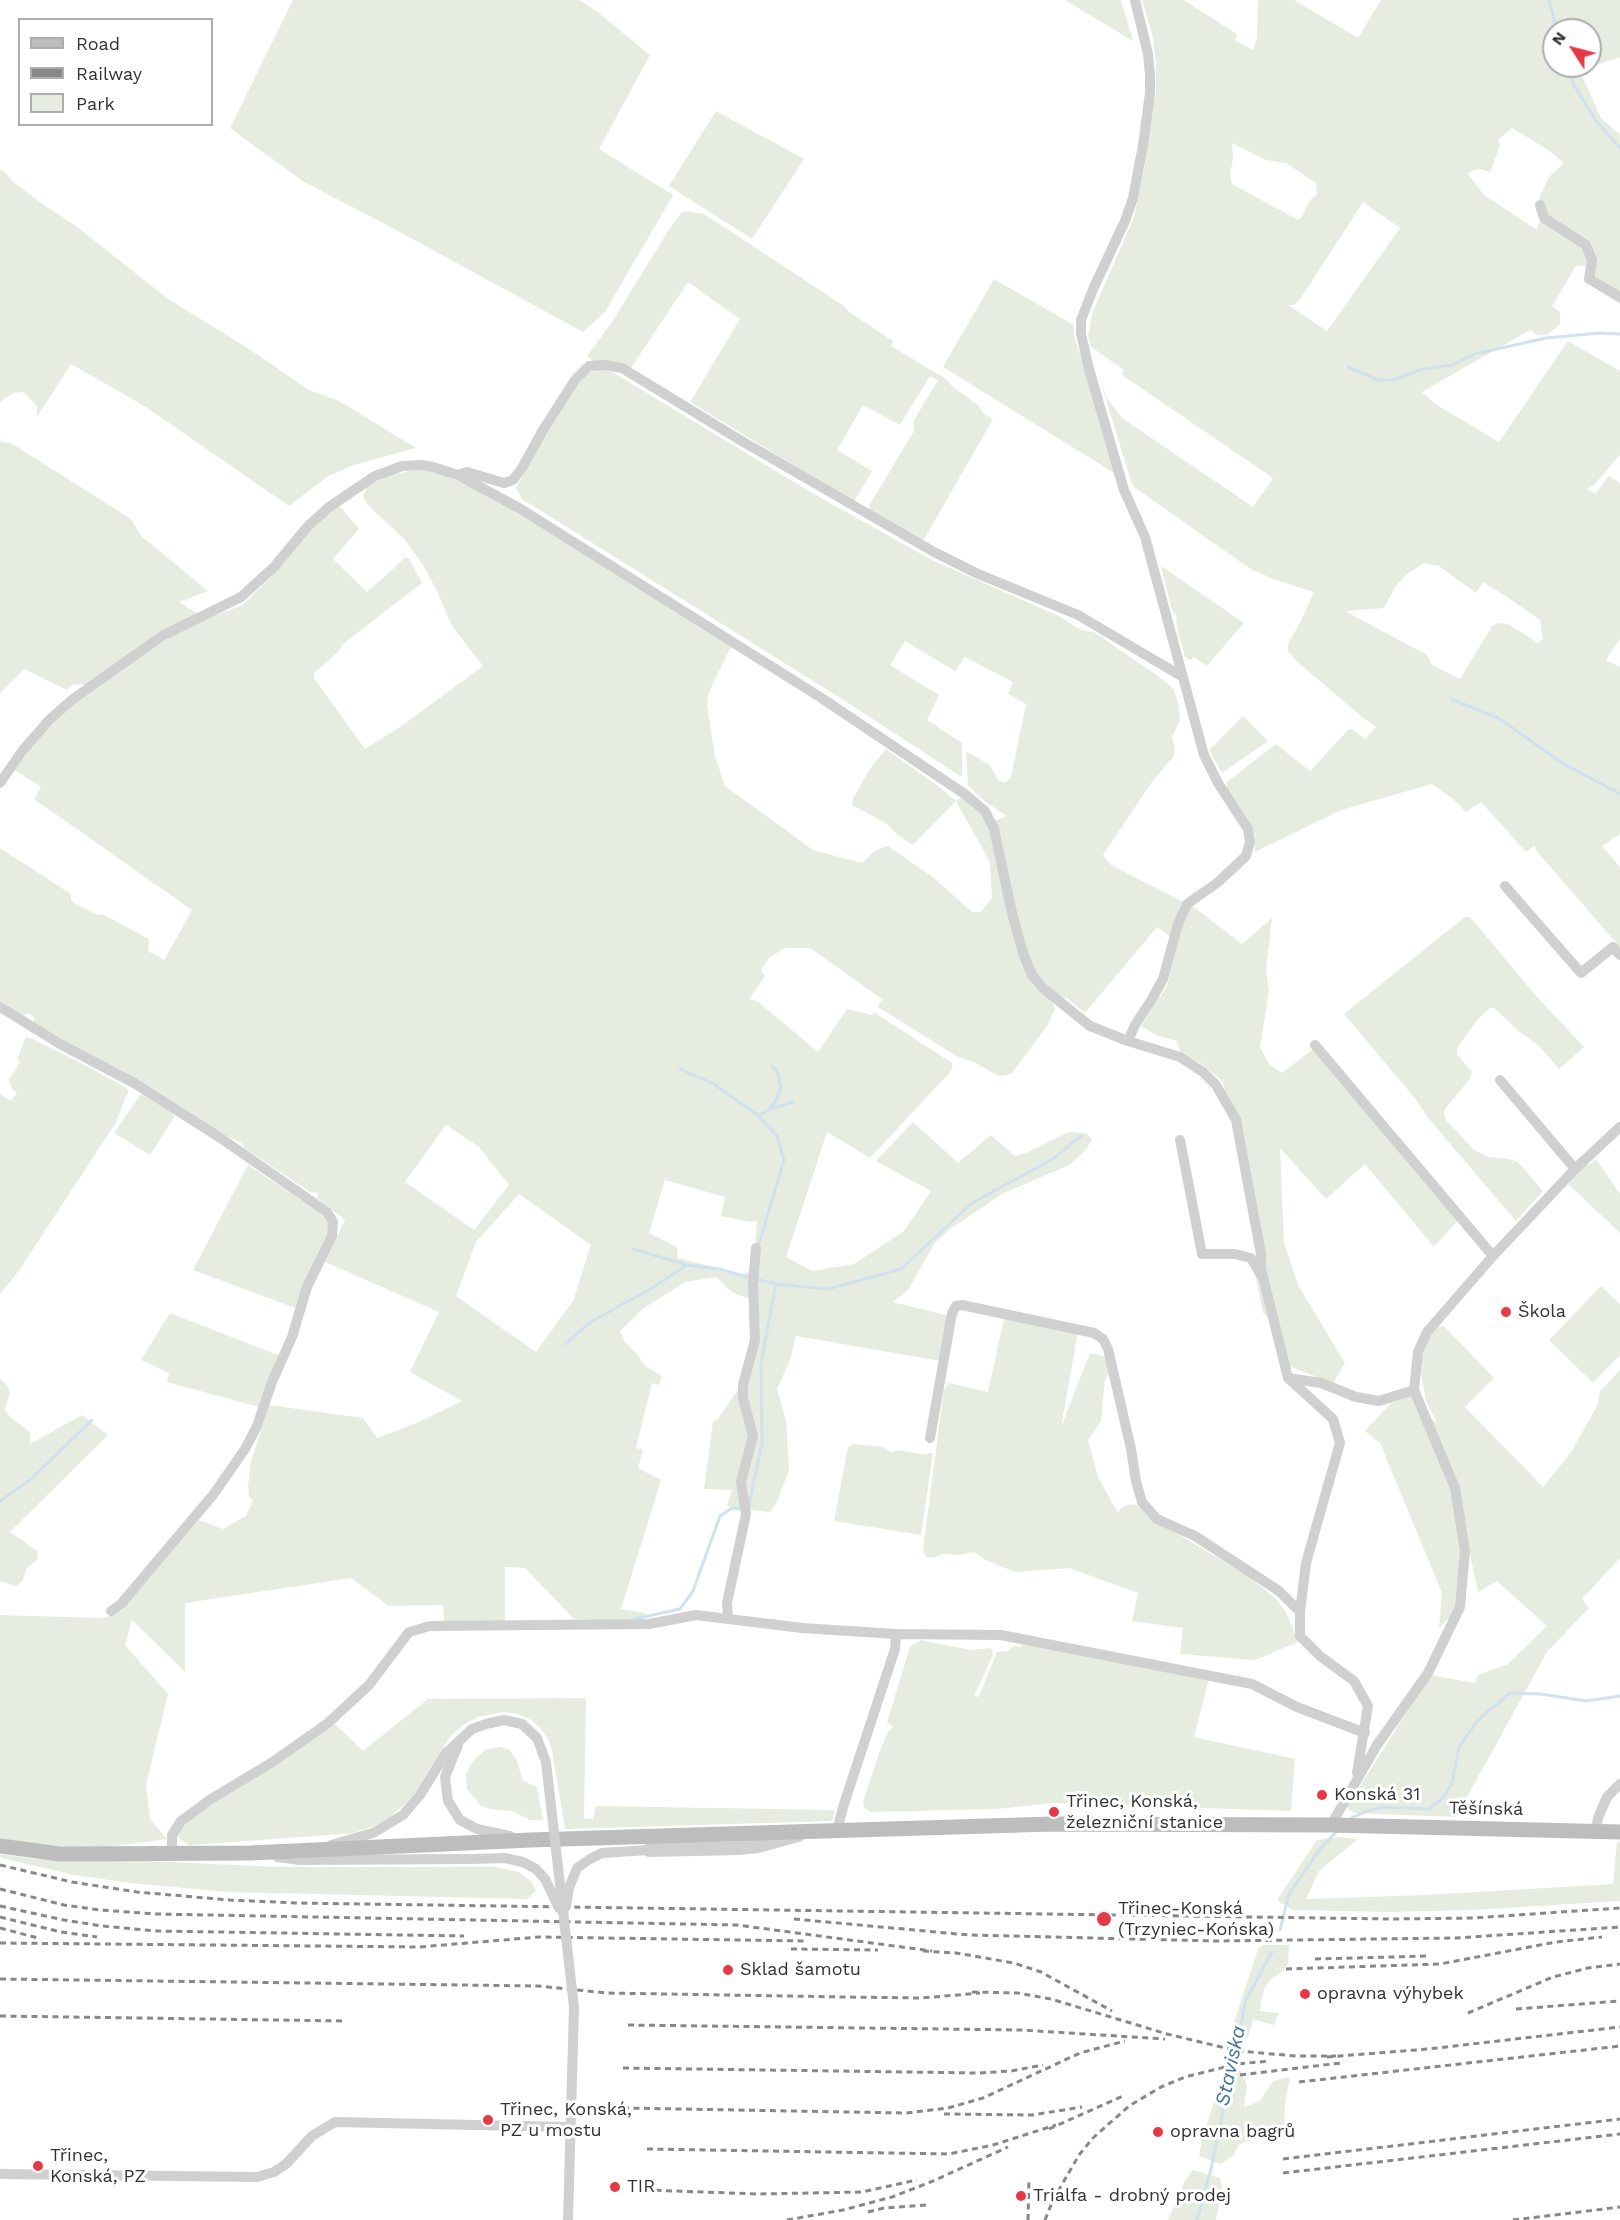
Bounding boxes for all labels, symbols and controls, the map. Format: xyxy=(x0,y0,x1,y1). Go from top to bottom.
legend xyxy=(18,18,213,126)
north arrow xyxy=(1542,18,1602,78)
text: N xyxy=(1547,28,1570,49)
text: Road xyxy=(76,33,120,54)
text: Railway xyxy=(76,63,142,84)
text: Park xyxy=(76,93,115,114)
place label: Škola xyxy=(1518,1301,1566,1323)
marker: Škola xyxy=(1499,1305,1513,1319)
place label: Konská 31 xyxy=(1334,1784,1420,1806)
marker: Konská 31 xyxy=(1315,1788,1329,1802)
place label: Třinec, Konská, železniční stanice xyxy=(1066,1791,1223,1834)
street label: Těšínská xyxy=(1449,1798,1523,1820)
marker: Třinec, Konská, železniční stanice xyxy=(1047,1805,1061,1819)
place label: Třinec-Konská (Trzyniec-Końska) xyxy=(1118,1898,1274,1940)
marker: Třinec-Konská (Trzyniec-Końska) xyxy=(1095,1910,1113,1928)
place label: Sklad šamotu xyxy=(740,1959,861,1981)
marker: Sklad šamotu xyxy=(721,1963,735,1977)
place label: opravna výhybek xyxy=(1317,1983,1464,2005)
marker: opravna výhybek xyxy=(1298,1987,1312,2001)
water label: Staviska xyxy=(1211,2024,1251,2108)
place label: Třinec, Konská, PZ u mostu xyxy=(500,2099,632,2142)
marker: Třinec, Konská, PZ u mostu xyxy=(481,2113,495,2127)
place label: opravna bagrů xyxy=(1170,2121,1295,2143)
marker: opravna bagrů xyxy=(1151,2125,1165,2139)
place label: Třinec, Konská, PZ xyxy=(50,2145,146,2188)
marker: Třinec, Konská, PZ xyxy=(31,2159,45,2173)
place label: TIR xyxy=(627,2176,655,2198)
marker: TIR xyxy=(608,2180,622,2194)
place label: Trialfa - drobný prodej xyxy=(1033,2185,1231,2207)
marker: Trialfa - drobný prodej xyxy=(1014,2189,1028,2203)

